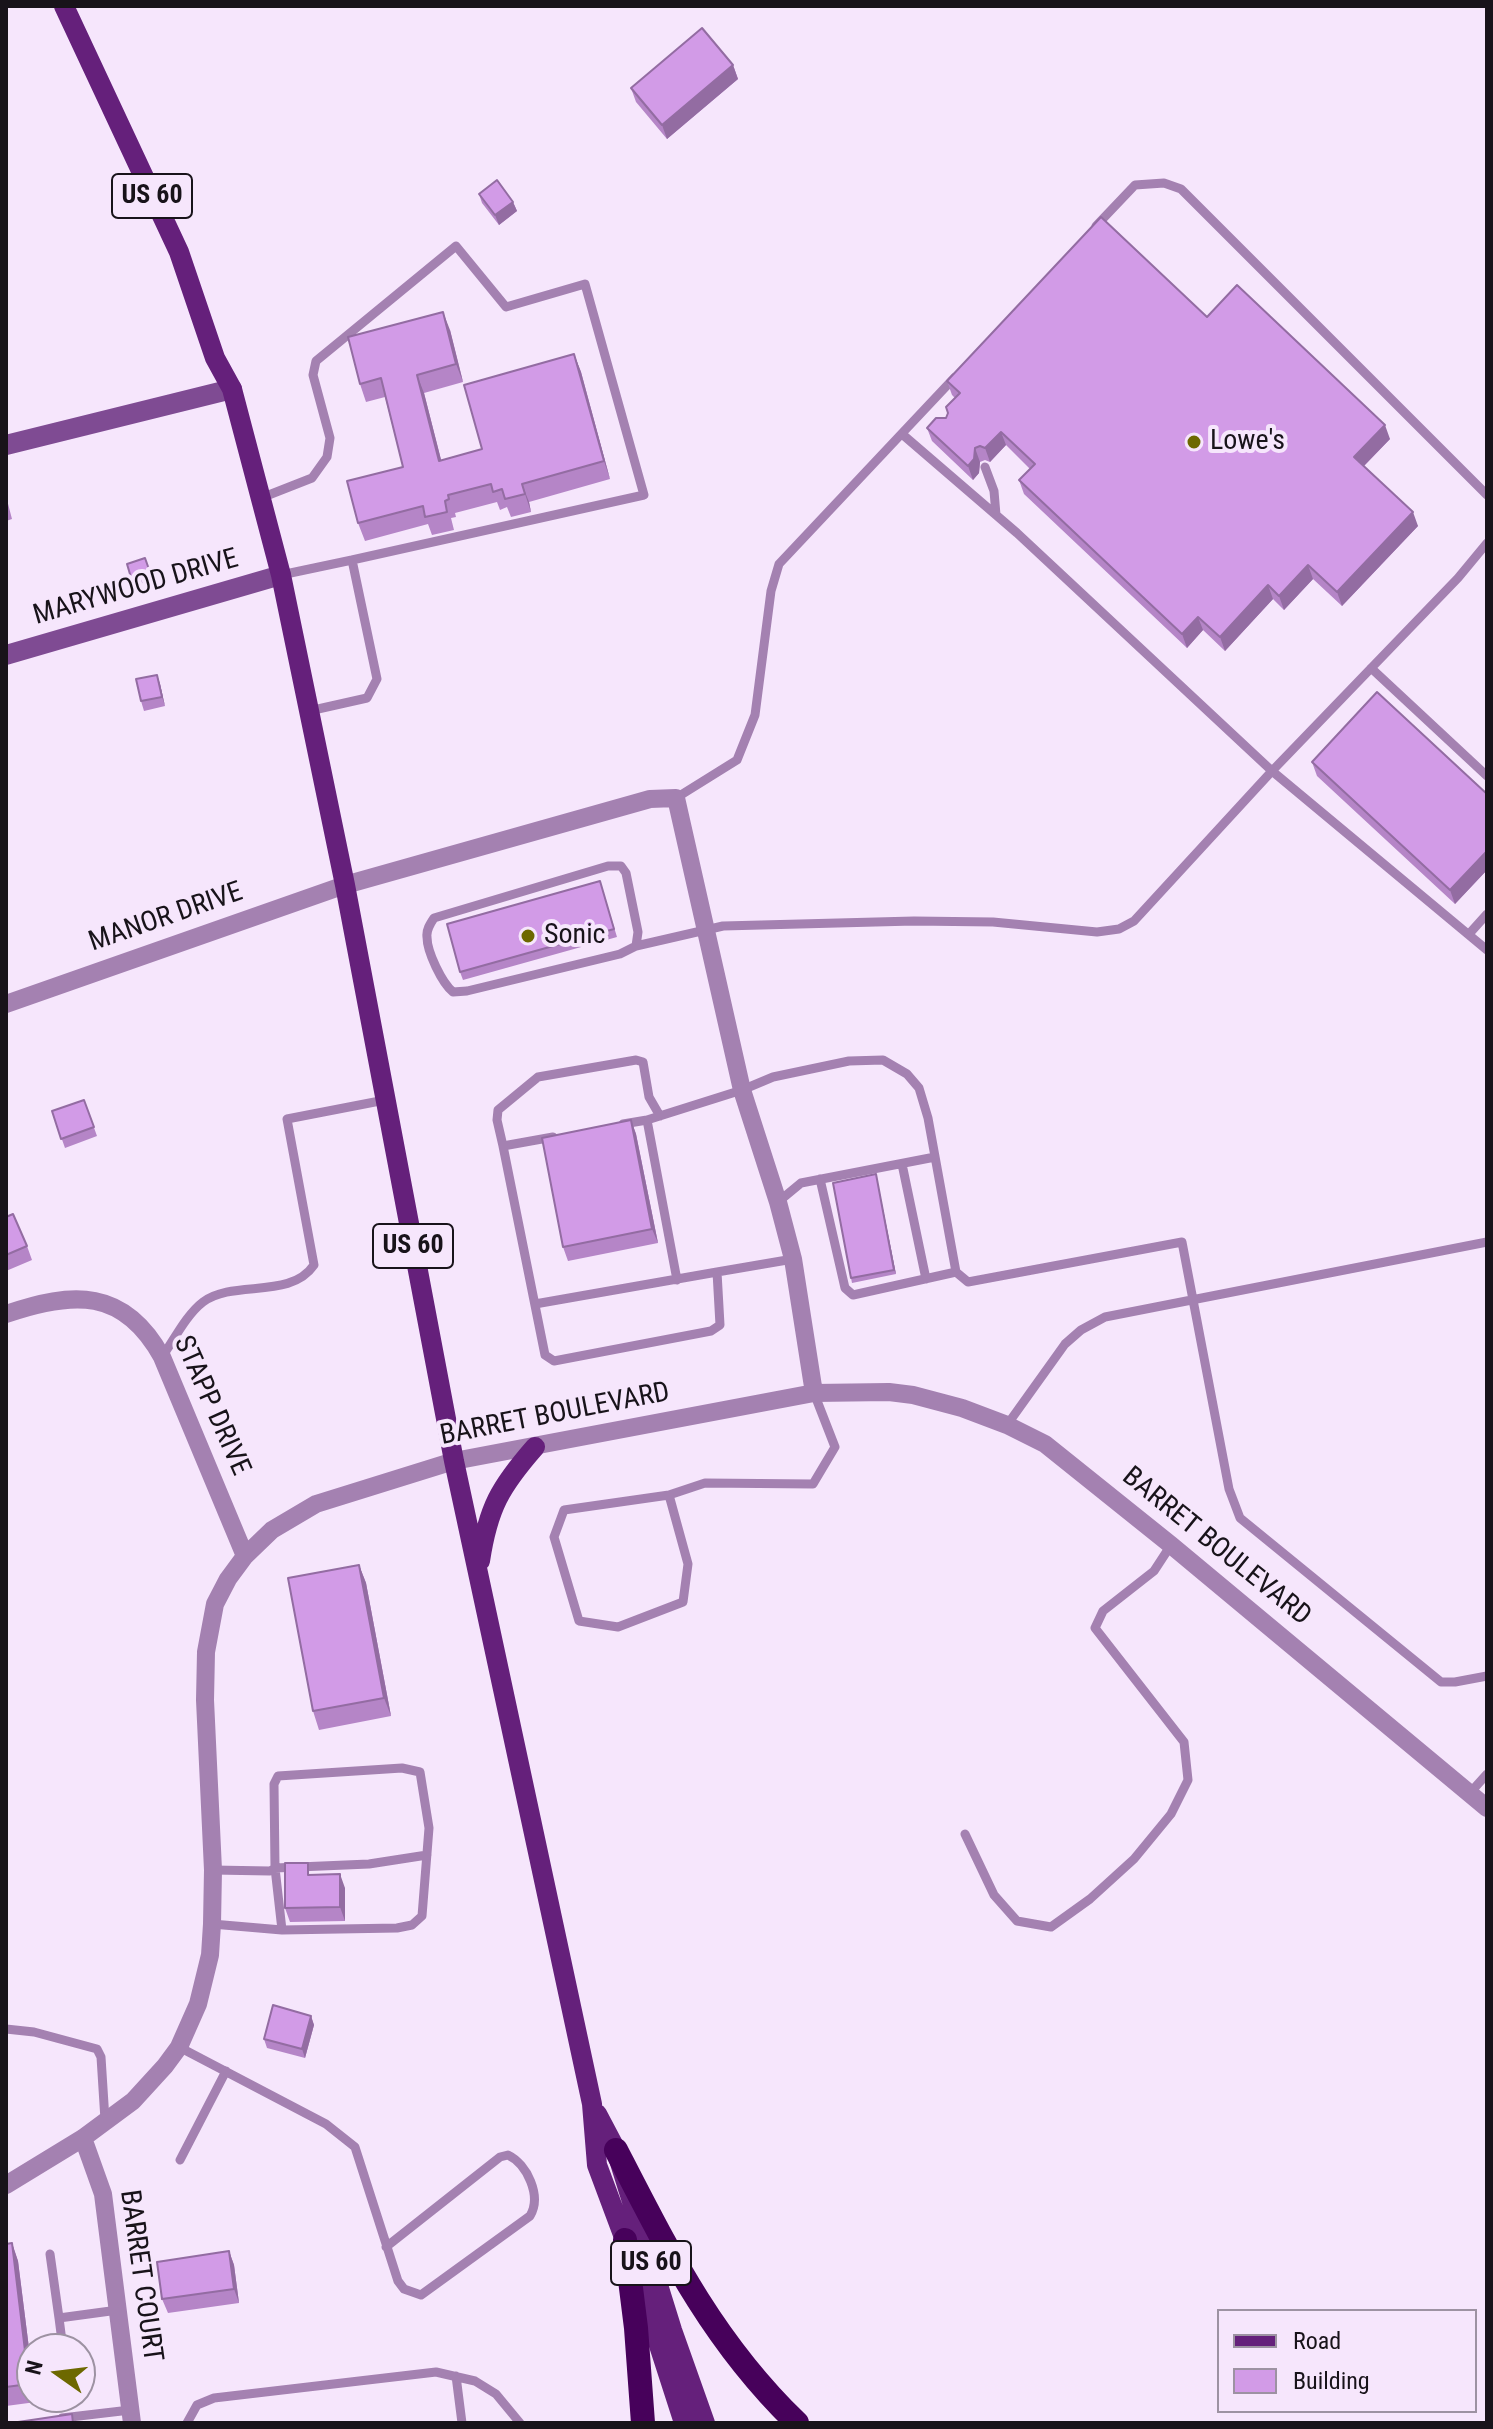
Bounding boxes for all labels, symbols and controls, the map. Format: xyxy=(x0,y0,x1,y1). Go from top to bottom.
road number: US 60 xyxy=(112,174,192,218)
place label: Lowe's xyxy=(1210,425,1285,459)
marker: Lowe's xyxy=(1185,433,1203,451)
street label: MARYWOOD DRIVE xyxy=(30,543,242,633)
street label: MANOR DRIVE xyxy=(85,876,247,960)
place label: Sonic xyxy=(544,919,605,953)
marker: Sonic xyxy=(519,927,537,945)
road number: US 60 xyxy=(373,1224,453,1268)
street label: STAPP DRIVE xyxy=(165,1331,257,1481)
street label: BARRET BOULEVARD xyxy=(437,1376,673,1454)
street label: BARRET BOULEVARD xyxy=(1115,1461,1317,1633)
street label: BARRET COURT xyxy=(111,2188,169,2364)
road number: US 60 xyxy=(611,2241,691,2285)
legend xyxy=(1217,2309,1477,2413)
text: Road xyxy=(1293,2327,1341,2355)
north arrow xyxy=(16,2333,96,2413)
text: N xyxy=(20,2358,48,2377)
text: Building xyxy=(1293,2367,1370,2395)

